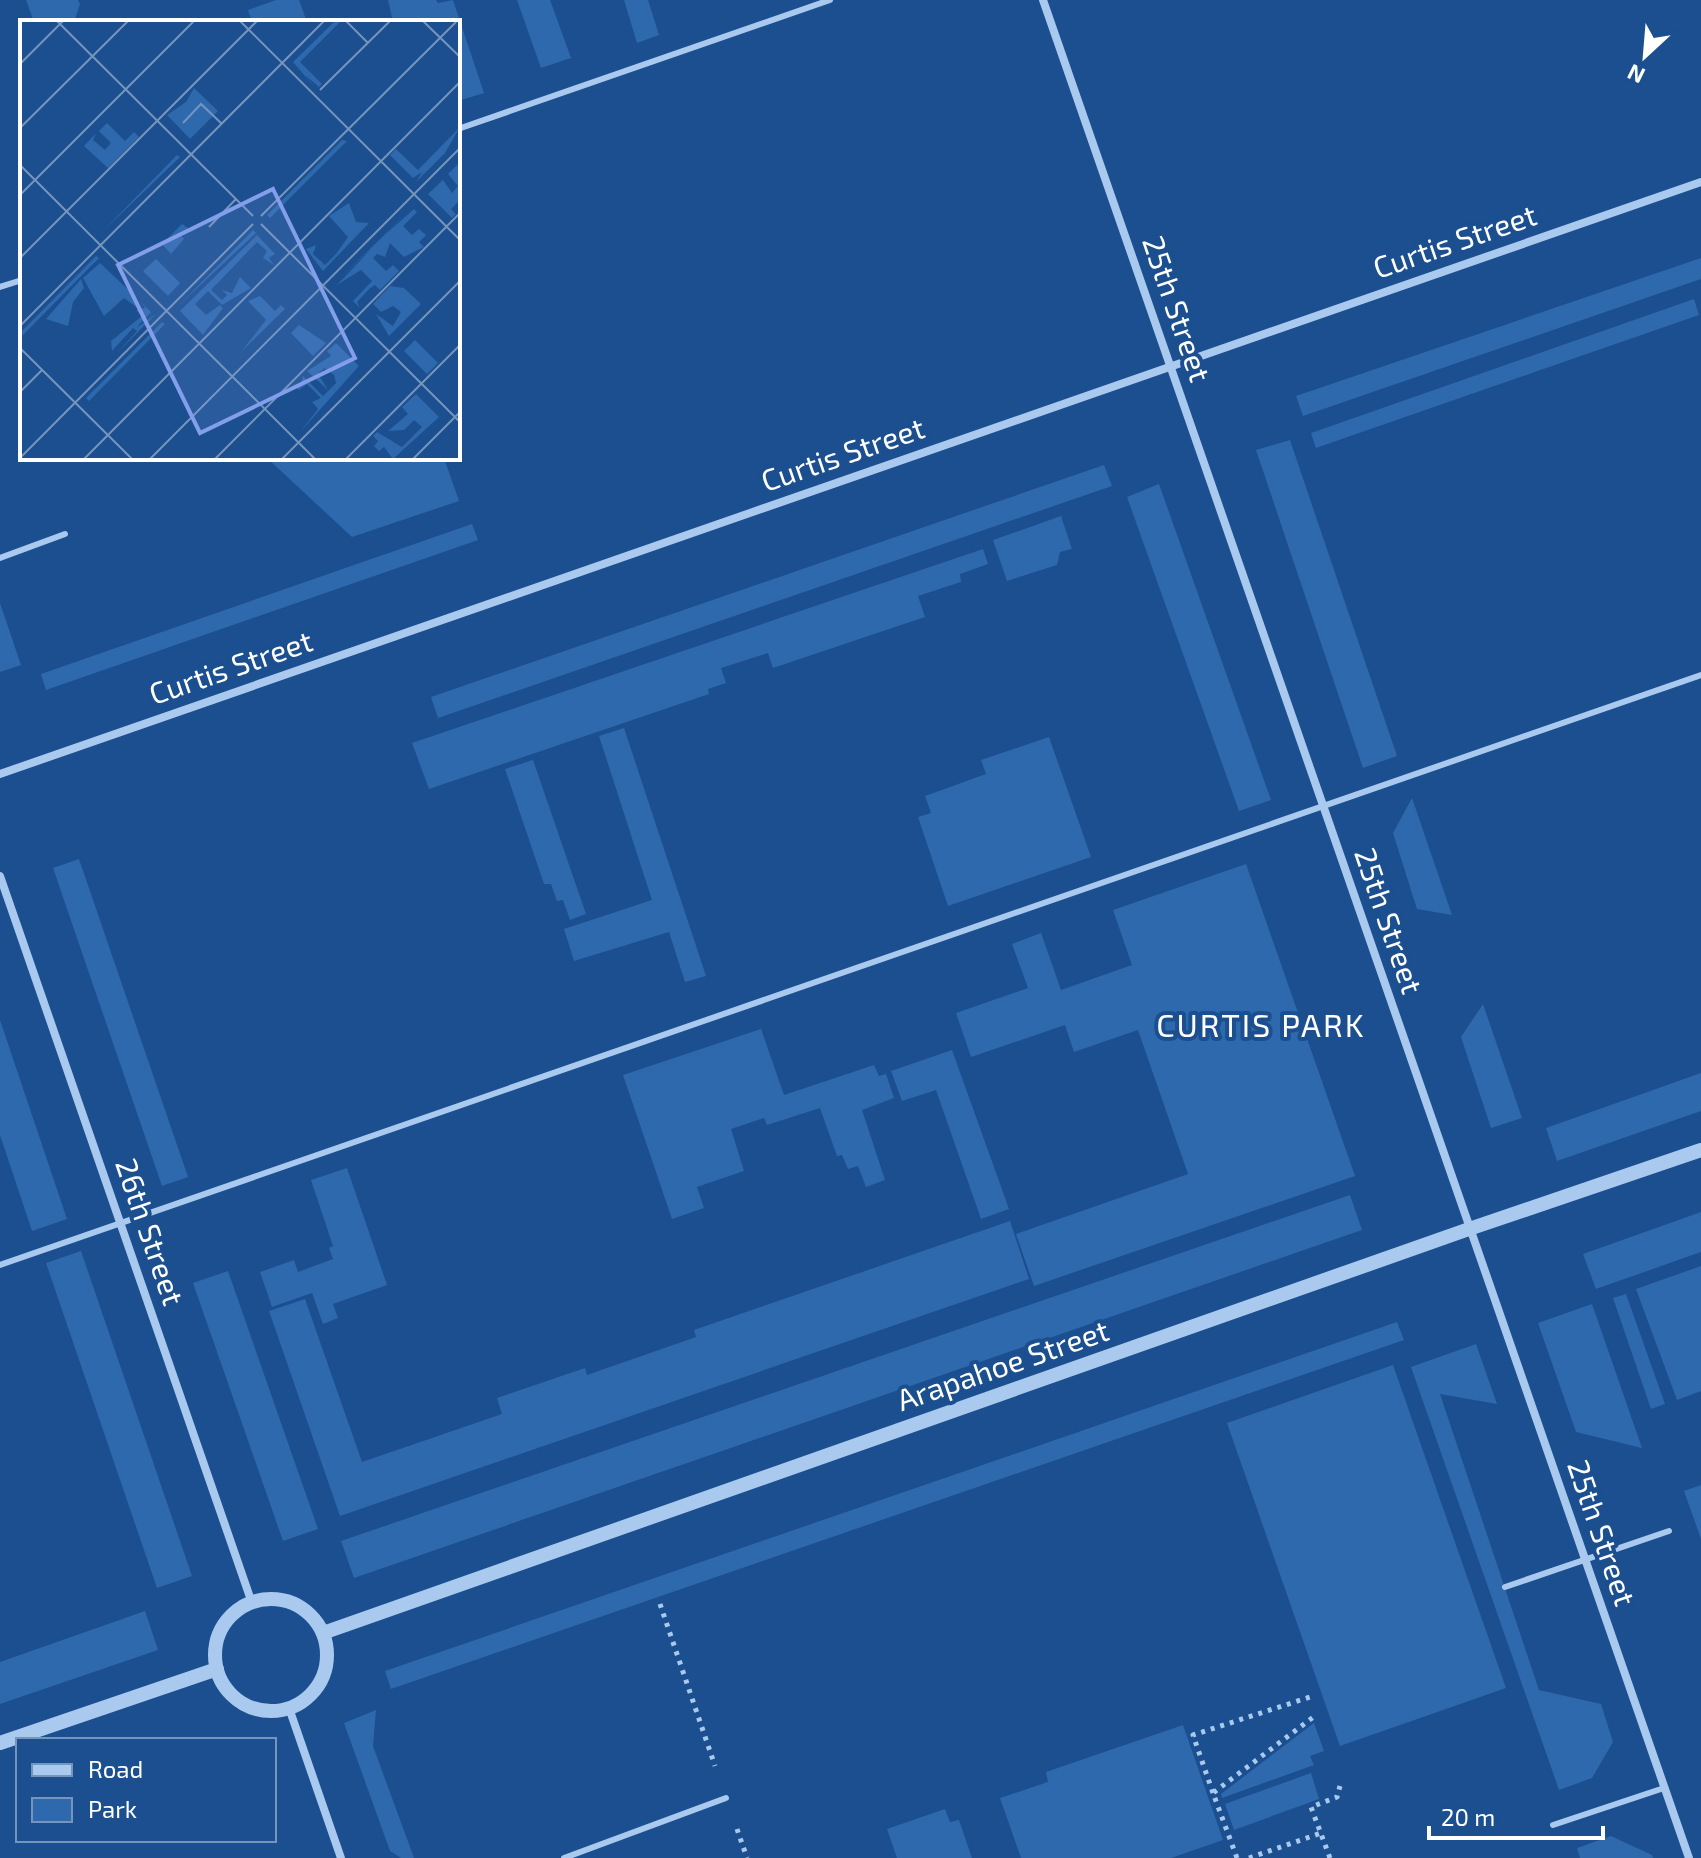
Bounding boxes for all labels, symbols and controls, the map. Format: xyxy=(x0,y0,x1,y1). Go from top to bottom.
north arrow xyxy=(1605,16,1685,96)
inset map xyxy=(20,20,460,460)
text: N xyxy=(1623,60,1649,90)
street label: Curtis Street xyxy=(1368,195,1541,285)
street label: 25th Street xyxy=(1136,231,1220,386)
street label: Curtis Street xyxy=(756,408,929,498)
street label: Curtis Street xyxy=(144,621,317,711)
street label: 25th Street xyxy=(1348,843,1432,998)
district label: CURTIS PARK xyxy=(1156,1005,1366,1043)
street label: 26th Street xyxy=(109,1153,193,1310)
street label: Arapahoe Street xyxy=(892,1311,1113,1417)
street label: 25th Street xyxy=(1561,1455,1645,1610)
legend xyxy=(16,1738,276,1842)
text: Road xyxy=(88,1754,143,1783)
scale bar xyxy=(1429,1790,1603,1840)
text: Park xyxy=(88,1794,137,1823)
text: 20 m xyxy=(1441,1802,1495,1831)

